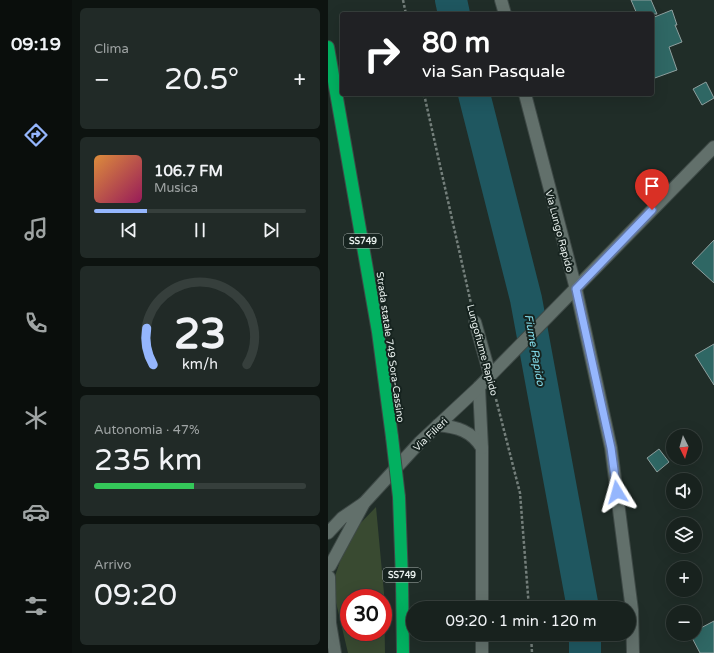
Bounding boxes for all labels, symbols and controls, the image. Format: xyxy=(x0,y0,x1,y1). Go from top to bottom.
text: 80 m xyxy=(422,26,490,60)
icon: right xyxy=(356,28,408,80)
text: 09:19 xyxy=(11,33,61,55)
text: Clima xyxy=(94,41,129,57)
text: via San Pasquale xyxy=(422,60,565,82)
text: 20.5° xyxy=(164,61,239,98)
text: − xyxy=(94,67,110,93)
text: + xyxy=(294,67,306,93)
icon: directions xyxy=(22,121,50,149)
text: 106.7 FM xyxy=(154,162,223,180)
pin xyxy=(635,169,669,210)
icon: arrive xyxy=(641,175,663,197)
text: Musica xyxy=(154,180,198,196)
street label: Via Lungo Rapido xyxy=(542,189,576,274)
icon: music xyxy=(22,215,50,243)
icon: previous xyxy=(118,219,140,241)
icon: pause xyxy=(189,219,211,241)
icon: next xyxy=(260,219,282,241)
road number: SS749 xyxy=(344,234,382,248)
street label: Strada statale 749 Sora-Cassino xyxy=(373,271,407,423)
street label: Lungofiume Rapido xyxy=(464,303,500,397)
icon: phone xyxy=(22,309,50,337)
text: 23 xyxy=(174,309,226,359)
water label: Fiume Rapido xyxy=(522,313,547,388)
text: km/h xyxy=(182,355,218,372)
icon: climate xyxy=(22,404,50,432)
street label: Via Filieri xyxy=(411,415,450,454)
text: Autonomia · 47% xyxy=(94,422,200,438)
north arrow xyxy=(666,429,702,465)
map controls xyxy=(666,429,702,641)
text: 235 km xyxy=(94,442,202,479)
position arrow xyxy=(596,471,638,513)
button: sound xyxy=(666,473,702,509)
icon: car xyxy=(22,498,50,526)
button: layers xyxy=(666,517,702,553)
text: Arrivo xyxy=(94,557,132,573)
button: + xyxy=(666,561,702,597)
road number: SS749 xyxy=(383,568,421,582)
text: 09:20 xyxy=(94,577,177,614)
speed limit sign: 30 xyxy=(340,589,392,641)
icon: filters xyxy=(22,592,50,620)
button: − xyxy=(666,605,702,641)
text: 09:20 · 1 min · 120 m xyxy=(446,612,596,630)

